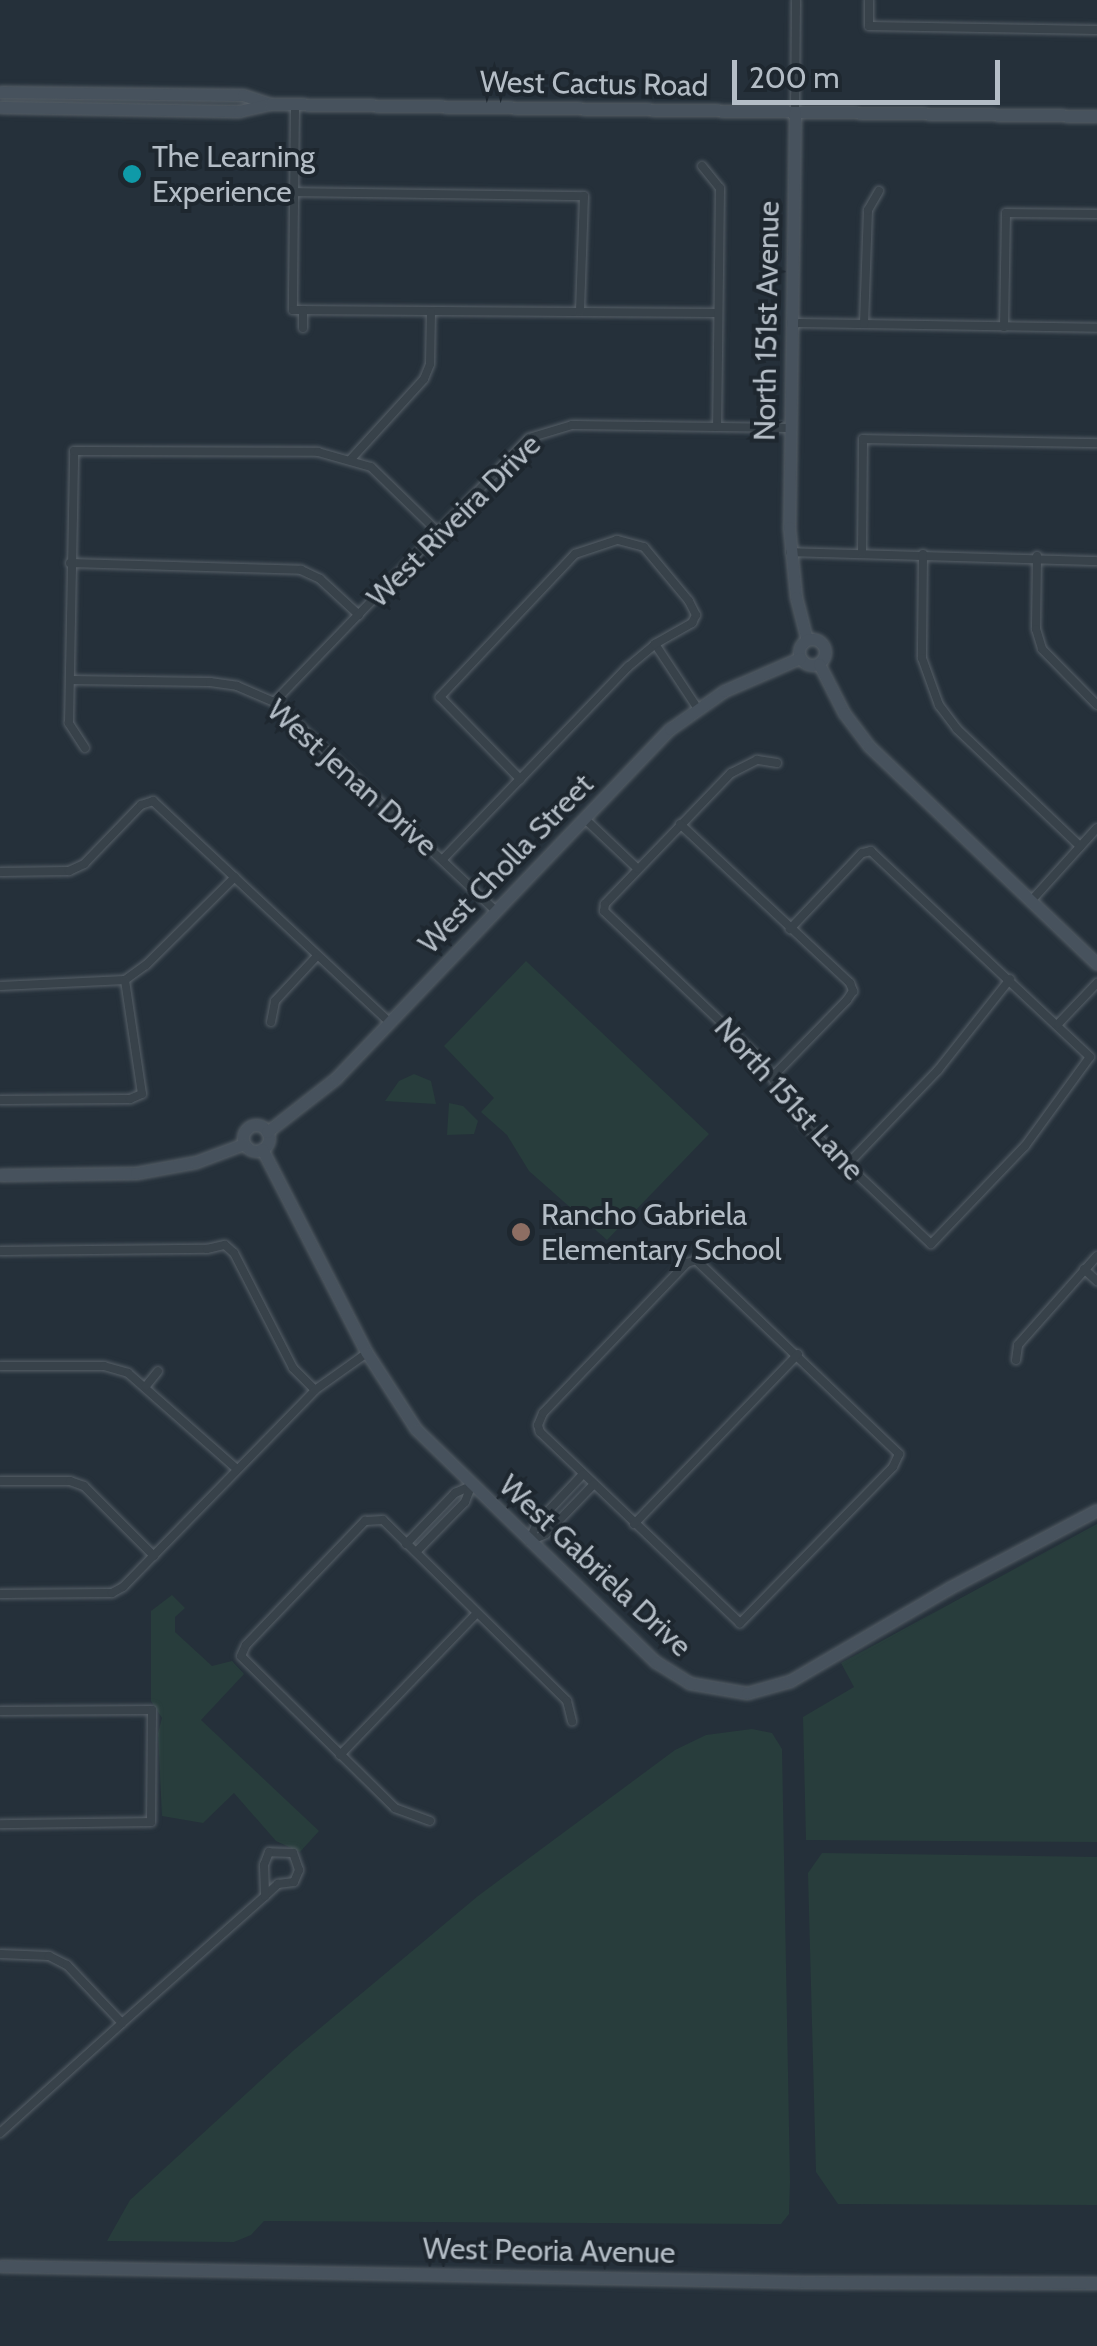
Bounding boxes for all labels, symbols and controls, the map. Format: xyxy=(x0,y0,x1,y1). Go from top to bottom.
scale bar xyxy=(737,40,1004,102)
text: 200 m xyxy=(749,59,840,96)
street label: West Cactus Road xyxy=(479,64,709,104)
place label: The Learning Experience xyxy=(152,139,315,210)
marker: The Learning Experience xyxy=(121,163,143,185)
street label: North 151st Avenue xyxy=(747,201,787,441)
street label: West Riveira Drive xyxy=(360,427,548,615)
street label: West Jenan Drive xyxy=(260,692,444,864)
street label: West Cholla Street xyxy=(411,767,601,961)
street label: North 151st Lane xyxy=(707,1010,871,1188)
place label: Rancho Gabriela Elementary School xyxy=(541,1197,781,1268)
marker: Rancho Gabriela Elementary School xyxy=(510,1221,532,1243)
street label: West Gabriela Drive xyxy=(491,1468,699,1664)
street label: West Peoria Avenue xyxy=(422,2231,676,2271)

